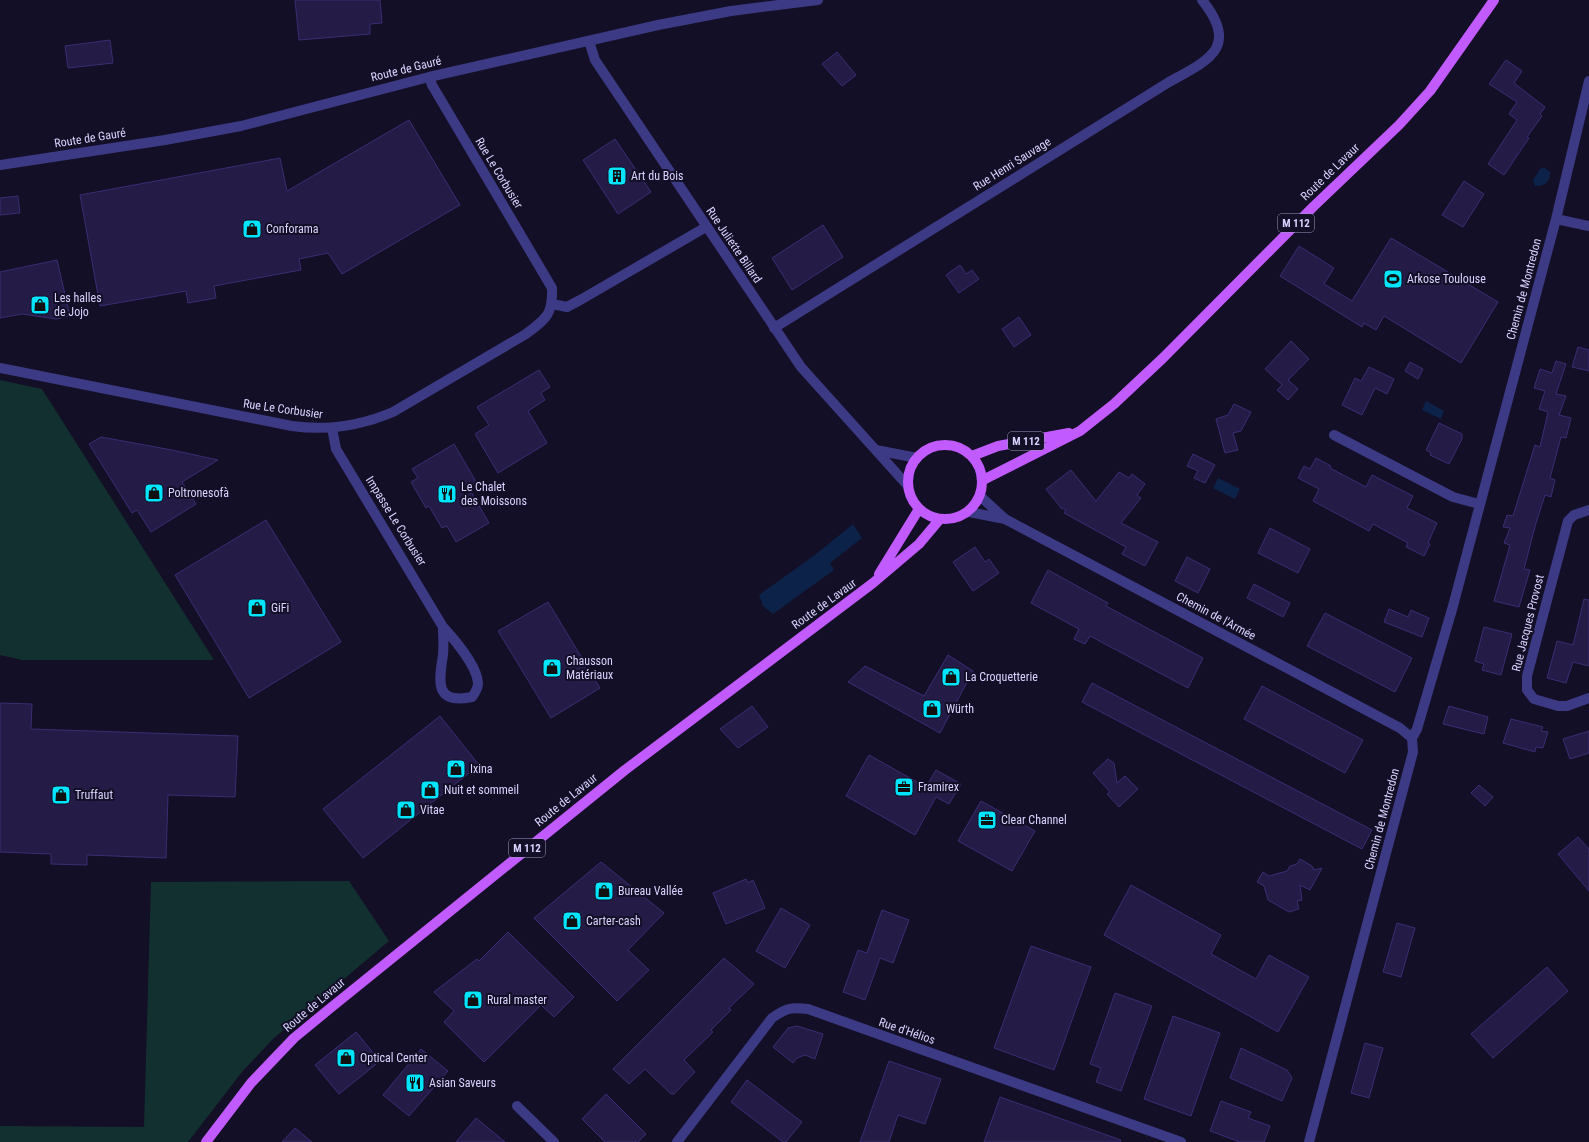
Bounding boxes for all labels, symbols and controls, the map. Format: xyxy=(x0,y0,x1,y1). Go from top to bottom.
street label: Route de Gauré xyxy=(369,53,443,85)
street label: Route de Gauré xyxy=(53,125,127,151)
street label: Rue Henri Sauvage xyxy=(971,134,1054,193)
street label: Rue Le Corbusier xyxy=(472,135,526,211)
street label: Route de Lavaur xyxy=(1298,140,1362,203)
building icon: Art du Bois xyxy=(606,165,628,187)
place label: Art du Bois xyxy=(631,169,683,183)
street label: Rue Juliette Billard xyxy=(703,204,765,286)
road number: M 112 xyxy=(1278,214,1314,232)
shop icon: Conforama xyxy=(241,218,263,240)
place label: Conforama xyxy=(266,222,319,236)
street label: Chemin de Montredon xyxy=(1504,237,1544,341)
sports icon: Arkose Toulouse xyxy=(1382,268,1404,290)
place label: Arkose Toulouse xyxy=(1407,272,1486,286)
place label: Les halles de Jojo xyxy=(54,291,102,319)
shop icon: Les halles de Jojo xyxy=(29,294,51,316)
street label: Rue Le Corbusier xyxy=(242,396,324,422)
road number: M 112 xyxy=(1008,432,1044,450)
street label: Impasse Le Corbusier xyxy=(363,474,429,569)
place label: Le Chalet des Moissons xyxy=(461,480,527,508)
shop icon: Poltronesofà xyxy=(143,482,165,504)
restaurant icon: Le Chalet des Moissons xyxy=(436,483,458,505)
place label: Poltronesofà xyxy=(168,486,229,500)
street label: Rue Jacques Provost xyxy=(1509,573,1547,673)
street label: Route de Lavaur xyxy=(789,576,859,632)
street label: Chemin de l'Armée xyxy=(1174,589,1258,643)
shop icon: GiFi xyxy=(246,597,268,619)
place label: GiFi xyxy=(271,601,289,615)
place label: Chausson Matériaux xyxy=(566,654,613,682)
shop icon: Chausson Matériaux xyxy=(541,657,563,679)
shop icon: La Croquetterie xyxy=(940,666,962,688)
place label: La Croquetterie xyxy=(965,670,1038,684)
shop icon: Würth xyxy=(921,698,943,720)
place label: Würth xyxy=(946,702,974,716)
shop icon: Ixina xyxy=(445,758,467,780)
place label: Ixina xyxy=(470,762,493,776)
street label: Chemin de Montredon xyxy=(1362,767,1402,871)
street label: Route de Lavaur xyxy=(532,770,600,829)
office icon: Framirex xyxy=(893,776,915,798)
shop icon: Nuit et sommeil xyxy=(419,779,441,801)
place label: Framirex xyxy=(918,780,959,794)
place label: Nuit et sommeil xyxy=(444,783,519,797)
shop icon: Truffaut xyxy=(50,784,72,806)
place label: Truffaut xyxy=(75,788,113,802)
shop icon: Vitae xyxy=(395,799,417,821)
place label: Vitae xyxy=(420,803,445,817)
office icon: Clear Channel xyxy=(976,809,998,831)
place label: Clear Channel xyxy=(1001,813,1067,827)
road number: M 112 xyxy=(509,839,545,857)
shop icon: Bureau Vallée xyxy=(593,880,615,902)
place label: Bureau Vallée xyxy=(618,884,683,898)
shop icon: Carter-cash xyxy=(561,910,583,932)
place label: Carter-cash xyxy=(586,914,641,928)
street label: Route de Lavaur xyxy=(280,975,348,1035)
shop icon: Rural master xyxy=(462,989,484,1011)
place label: Rural master xyxy=(487,993,547,1007)
street label: Rue d'Hélios xyxy=(877,1015,937,1047)
shop icon: Optical Center xyxy=(335,1047,357,1069)
place label: Optical Center xyxy=(360,1051,428,1065)
restaurant icon: Asian Saveurs xyxy=(404,1072,426,1094)
place label: Asian Saveurs xyxy=(429,1076,496,1090)

